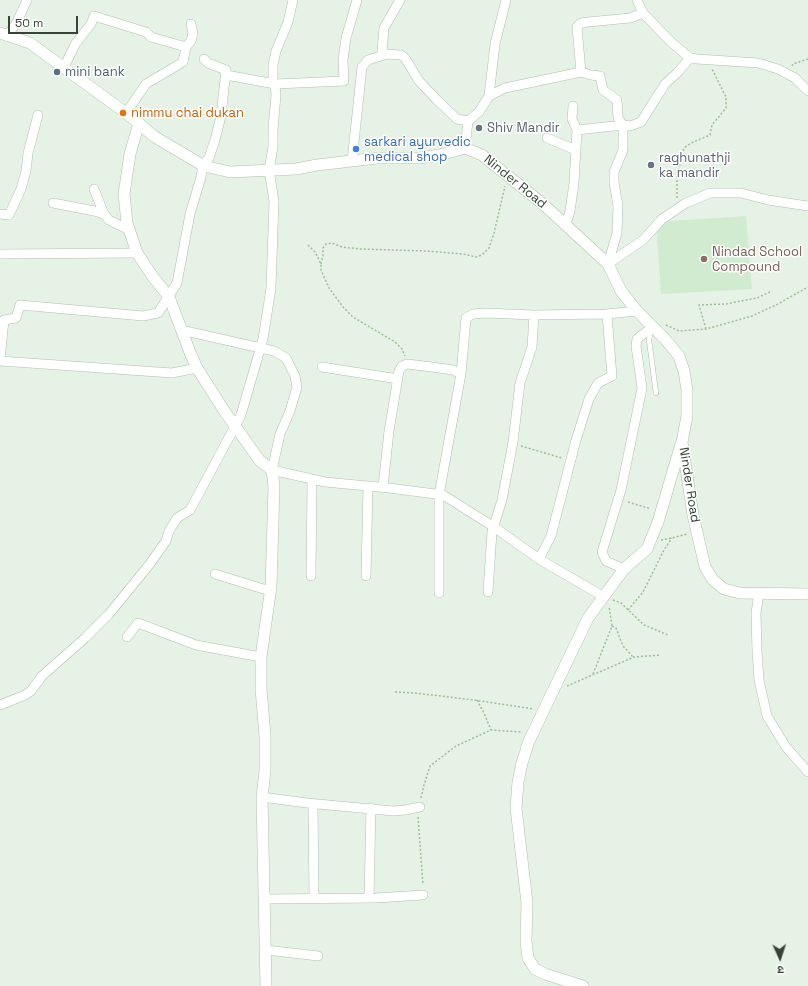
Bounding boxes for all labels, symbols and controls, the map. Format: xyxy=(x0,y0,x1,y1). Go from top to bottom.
scale bar xyxy=(10,8,80,34)
text: 50 m xyxy=(15,15,43,31)
place label: mini bank xyxy=(65,64,125,80)
marker: mini bank xyxy=(52,67,62,77)
place label: nimmu chai dukan xyxy=(131,105,244,121)
marker: nimmu chai dukan xyxy=(118,108,128,118)
place label: Shiv Mandir xyxy=(487,120,560,136)
marker: Shiv Mandir xyxy=(474,123,484,133)
place label: sarkari ayurvedic medical shop xyxy=(364,134,471,165)
marker: sarkari ayurvedic medical shop xyxy=(351,144,361,154)
place label: raghunathji ka mandir xyxy=(659,150,731,181)
street label: Ninder Road xyxy=(481,152,549,212)
marker: raghunathji ka mandir xyxy=(646,160,656,170)
place label: Nindad School Compound xyxy=(712,244,802,275)
marker: Nindad School Compound xyxy=(699,254,709,264)
street label: Ninder Road xyxy=(675,446,703,524)
north arrow xyxy=(760,938,800,978)
text: उ xyxy=(777,963,784,977)

